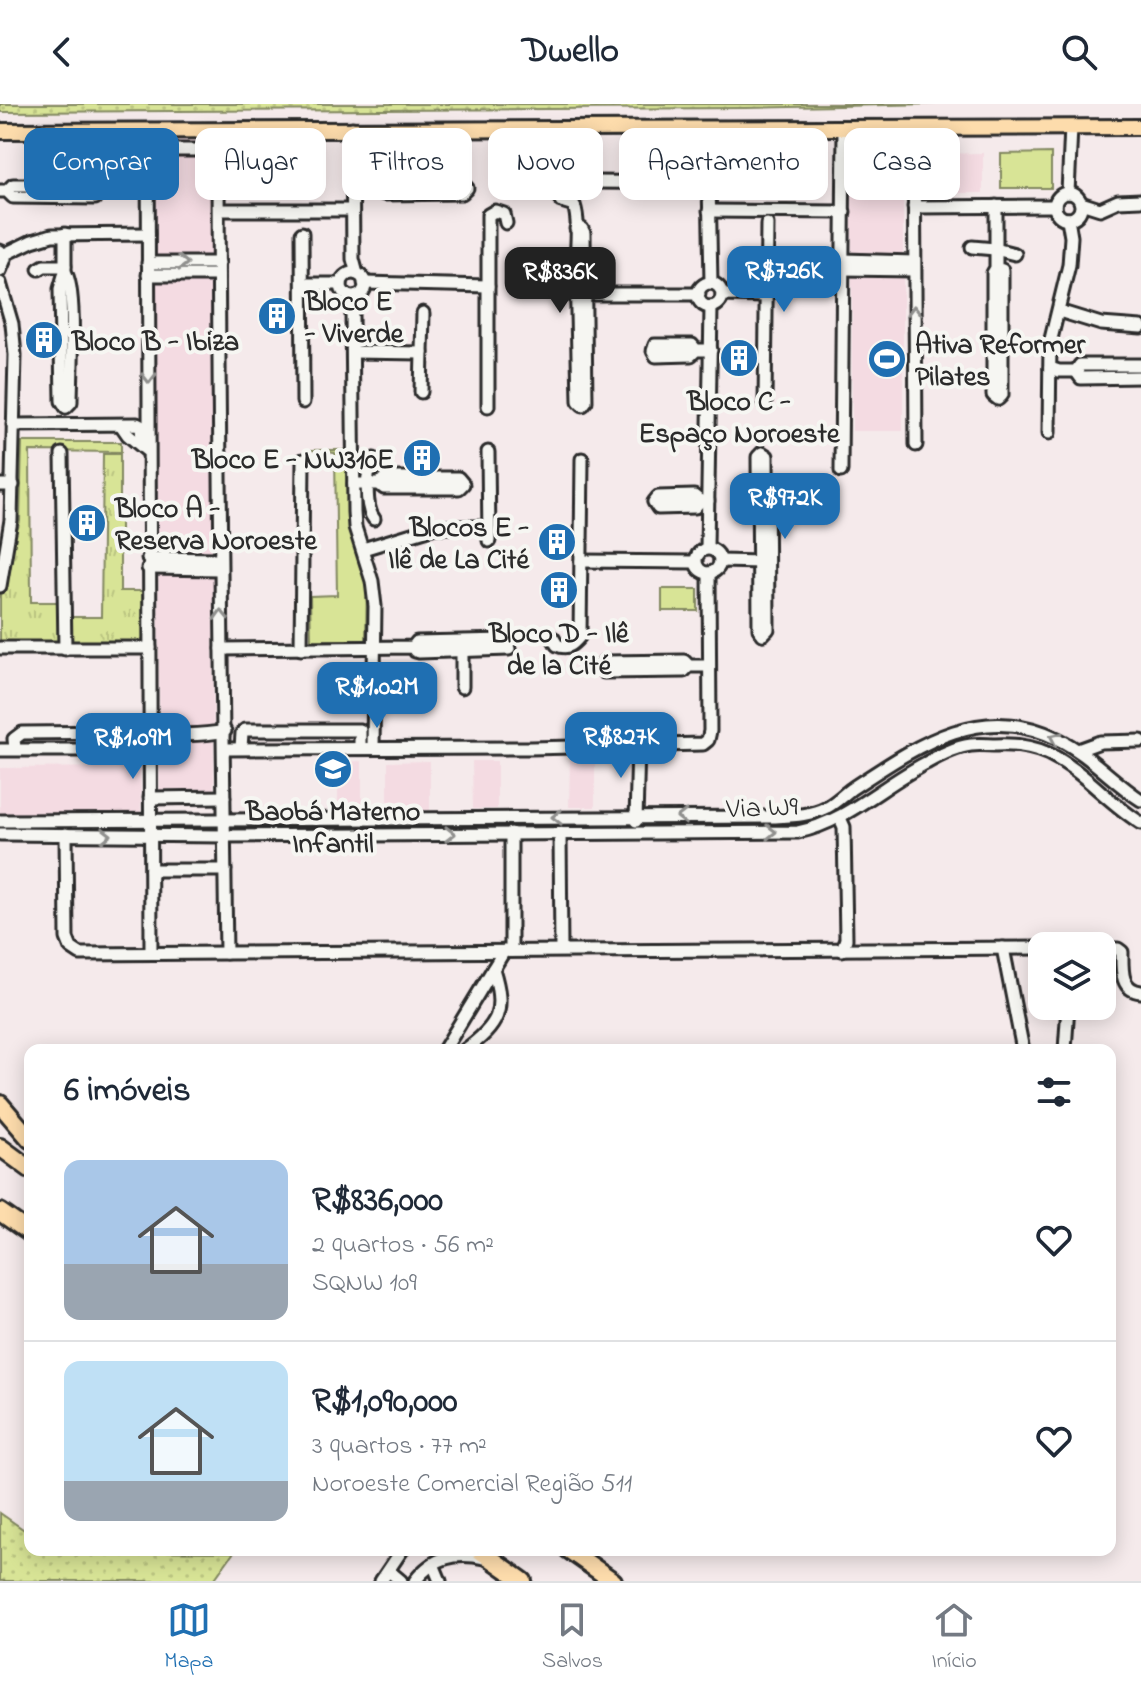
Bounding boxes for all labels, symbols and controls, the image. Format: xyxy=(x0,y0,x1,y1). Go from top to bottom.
text: Dwello xyxy=(522,26,619,79)
icon: back xyxy=(40,30,84,74)
icon: search xyxy=(1057,30,1101,74)
chip: Comprar xyxy=(24,128,179,200)
chip: Alugar xyxy=(195,128,326,200)
chip: Filtros xyxy=(342,128,472,200)
chip: Novo xyxy=(488,128,603,200)
chip: Apartamento xyxy=(619,128,828,200)
chip: Casa xyxy=(844,128,960,200)
pin: R$726K xyxy=(719,246,849,314)
pin: R$836K xyxy=(495,247,625,315)
text: R$726K xyxy=(745,253,823,291)
one-way arrow xyxy=(177,254,190,272)
text: R$836K xyxy=(523,254,597,292)
place label: Bloco E - Viverde xyxy=(303,283,405,356)
building icon: Bloco E - Viverde xyxy=(256,295,298,337)
one-way arrow xyxy=(906,304,923,317)
building icon: Bloco B - Ibiza xyxy=(23,319,65,361)
place label: Bloco B - Ibiza xyxy=(70,323,239,364)
place label: Ativa Reformer Pilates xyxy=(915,326,1086,399)
building icon: Bloco C - Espaço Noroeste xyxy=(718,337,760,379)
sports icon: Ativa Reformer Pilates xyxy=(866,338,908,380)
one-way arrow xyxy=(140,372,158,385)
place label: Bloco C - Espaço Noroeste xyxy=(638,383,841,456)
building icon: Bloco E - NW310E xyxy=(401,437,443,479)
place label: Bloco E - NW310E xyxy=(190,441,394,482)
pin: R$972K xyxy=(720,473,850,541)
text: R$972K xyxy=(748,480,822,518)
place label: Bloco A - Reserva Noroeste xyxy=(113,490,318,563)
building icon: Bloco A - Reserva Noroeste xyxy=(66,502,108,544)
place label: Blocos E - Ilê de La Cité xyxy=(388,509,530,582)
building icon: Blocos E - Ilê de La Cité xyxy=(536,521,578,563)
building icon: Bloco D - Ilê de la Cité xyxy=(538,569,580,611)
one-way arrow xyxy=(212,608,229,621)
place label: Bloco D - Ilê de la Cité xyxy=(487,615,630,688)
pin: R$1.02M xyxy=(303,662,451,730)
text: R$1.02M xyxy=(335,669,419,707)
pin: R$827K xyxy=(556,712,686,780)
pin: R$1.09M xyxy=(59,713,207,781)
text: R$827K xyxy=(583,719,659,757)
text: R$1.09M xyxy=(94,720,172,758)
one-way arrow xyxy=(1049,732,1064,748)
school or university icon: Baobá Materno Infantil xyxy=(312,748,354,790)
street label: Via W9 xyxy=(724,788,799,831)
place label: Baobá Materno Infantil xyxy=(244,793,420,866)
one-way arrow xyxy=(550,808,563,826)
one-way arrow xyxy=(675,808,688,826)
one-way arrow xyxy=(765,823,778,841)
one-way arrow xyxy=(444,825,457,843)
one-way arrow xyxy=(100,826,113,844)
map controls xyxy=(1028,932,1116,1020)
button: layers xyxy=(1028,932,1116,1020)
text: 6 imóveis xyxy=(64,1067,190,1117)
icon: filters xyxy=(1032,1070,1076,1114)
text: R$836,000 xyxy=(312,1177,443,1227)
icon: home xyxy=(128,1192,224,1288)
icon: heart xyxy=(1032,1218,1076,1262)
text: 2 quartos · 56 m² xyxy=(312,1227,494,1265)
text: SQNW 109 xyxy=(312,1265,417,1303)
text: R$1,090,000 xyxy=(312,1378,458,1428)
icon: home xyxy=(128,1393,224,1489)
icon: heart xyxy=(1032,1419,1076,1463)
text: 3 quartos · 77 m² xyxy=(312,1428,487,1466)
text: Noroeste Comercial Região 511 xyxy=(312,1466,632,1504)
tab: Mapa xyxy=(164,1598,213,1678)
tab: Salvos xyxy=(542,1598,603,1678)
tab: Início xyxy=(932,1598,977,1678)

